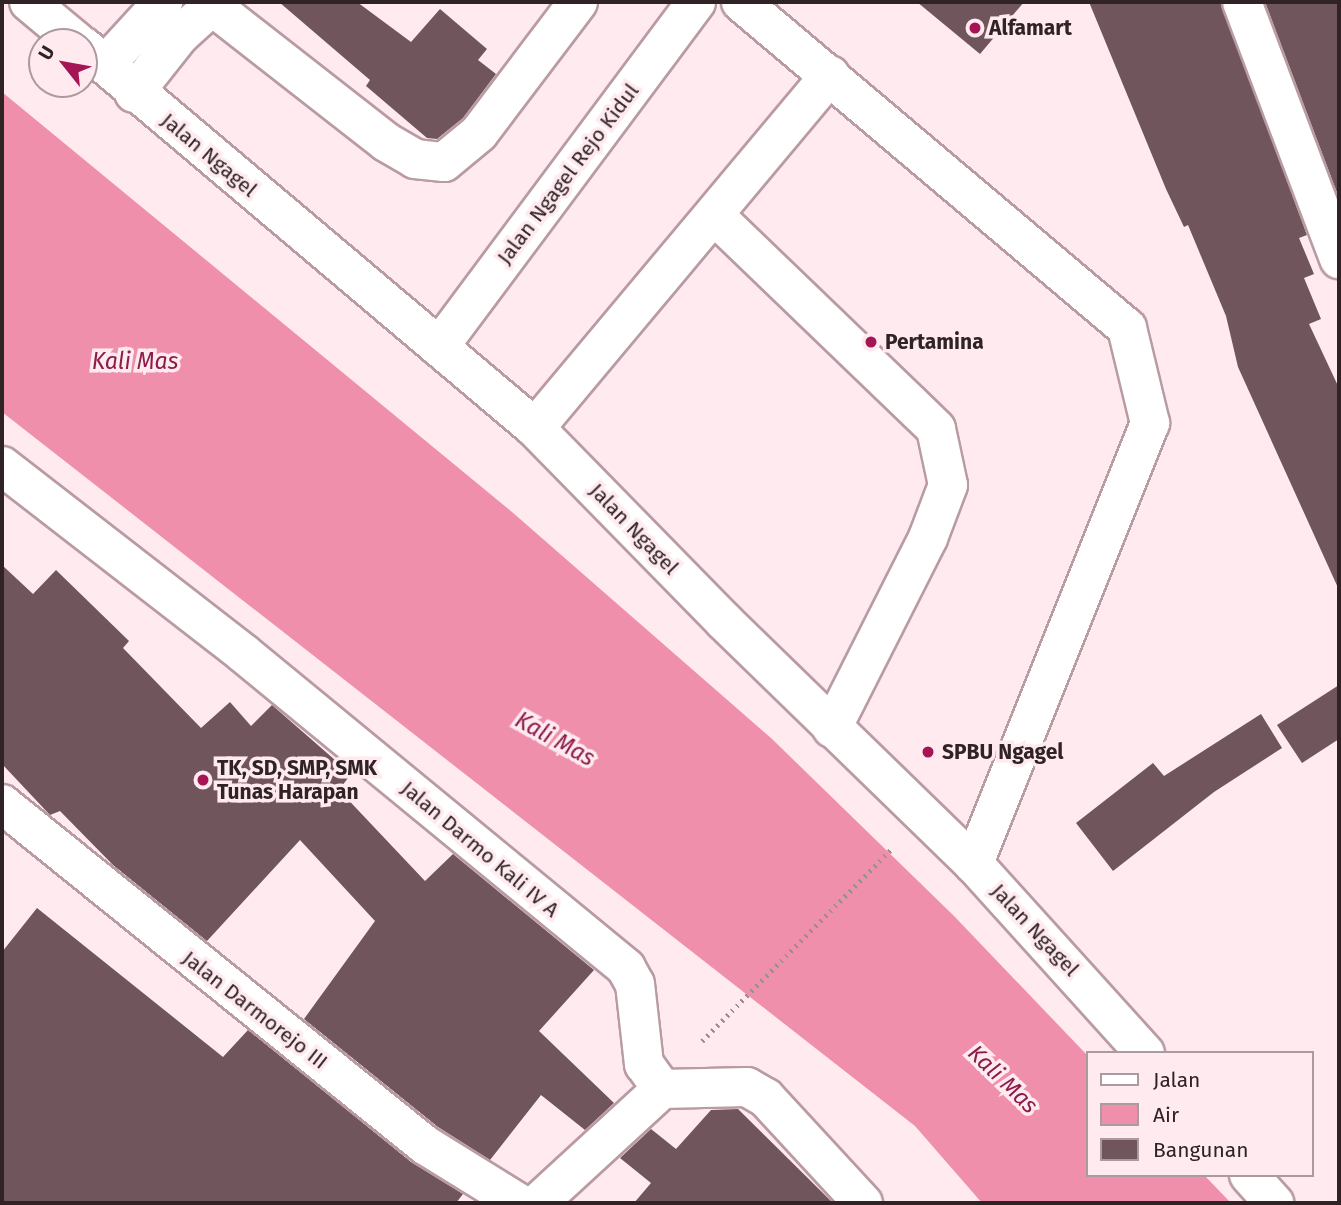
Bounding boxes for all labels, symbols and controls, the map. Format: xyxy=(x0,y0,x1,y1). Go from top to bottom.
place label: Alfamart xyxy=(989,15,1072,41)
marker: Alfamart xyxy=(967,20,983,36)
north arrow xyxy=(28,28,98,98)
text: U xyxy=(33,42,59,64)
street label: Jalan Ngagel Rejo Kidul xyxy=(492,79,644,269)
street label: Jalan Ngagel xyxy=(156,108,262,202)
place label: Pertamina xyxy=(885,329,984,355)
marker: Pertamina xyxy=(863,334,879,350)
water label: Kali Mas xyxy=(92,347,178,375)
street label: Jalan Ngagel xyxy=(584,478,684,580)
water label: Kali Mas xyxy=(510,706,600,772)
place label: SPBU Ngagel xyxy=(942,739,1063,765)
marker: SPBU Ngagel xyxy=(920,744,936,760)
place label: TK, SD, SMP, SMK Tunas Harapan xyxy=(217,755,377,805)
marker: TK, SD, SMP, SMK Tunas Harapan xyxy=(195,772,211,788)
street label: Jalan Darmo Kali IV A xyxy=(396,776,564,922)
street label: Jalan Ngagel xyxy=(986,879,1084,981)
street label: Jalan Darmorejo III xyxy=(177,945,333,1075)
water label: Kali Mas xyxy=(962,1039,1044,1119)
legend xyxy=(1086,1051,1313,1177)
text: Jalan xyxy=(1153,1067,1200,1093)
text: Air xyxy=(1153,1102,1179,1128)
text: Bangunan xyxy=(1153,1137,1248,1163)

